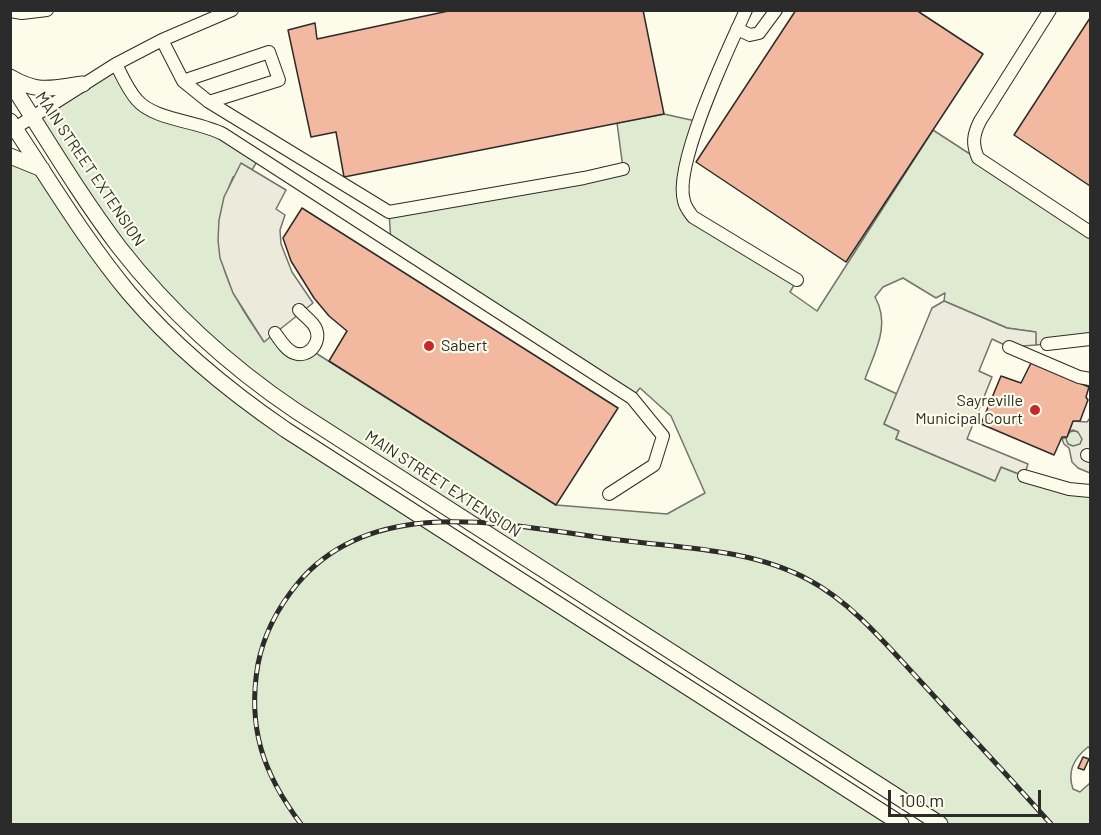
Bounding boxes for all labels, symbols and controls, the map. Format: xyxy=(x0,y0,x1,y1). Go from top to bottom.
street label: MAIN STREET EXTENSION xyxy=(31,88,149,250)
place label: Sabert xyxy=(441,336,488,356)
marker: Sabert xyxy=(422,339,436,353)
place label: Sayreville Municipal Court xyxy=(915,391,1023,429)
marker: Sayreville Municipal Court xyxy=(1028,403,1042,417)
street label: MAIN STREET EXTENSION xyxy=(362,426,524,542)
scale bar xyxy=(891,778,1044,816)
text: 100 m xyxy=(899,789,944,811)

